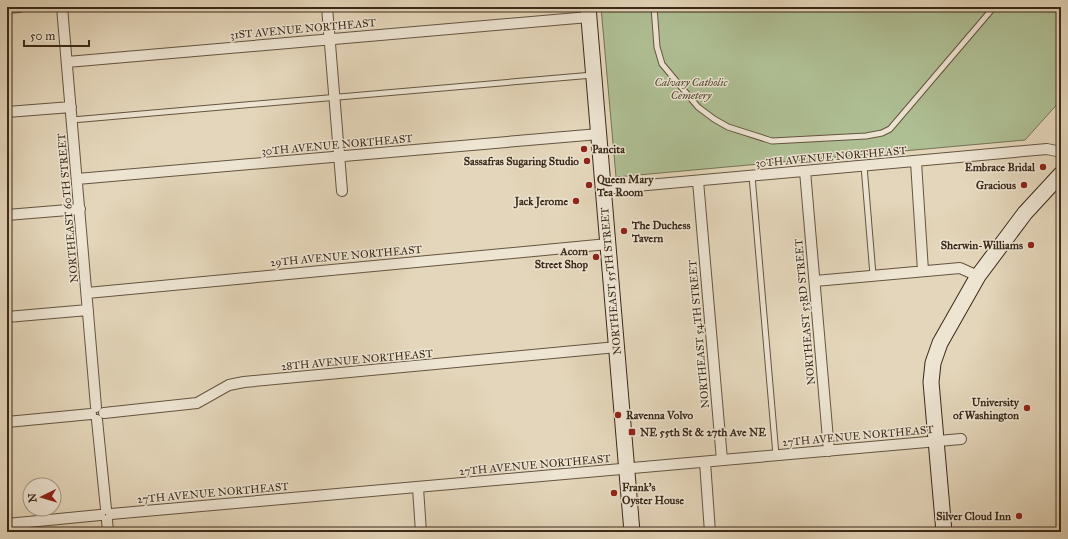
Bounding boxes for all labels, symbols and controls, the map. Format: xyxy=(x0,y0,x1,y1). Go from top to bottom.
street label: 31ST AVENUE NORTHEAST xyxy=(229,16,377,42)
scale bar xyxy=(24,22,89,48)
text: 50 m xyxy=(30,29,55,43)
park label: Calvary Catholic Cemetery xyxy=(654,76,728,102)
street label: NORTHEAST 60TH STREET xyxy=(55,132,81,283)
street label: 30TH AVENUE NORTHEAST xyxy=(261,132,414,158)
place label: Pancita xyxy=(592,143,625,156)
marker: Pancita xyxy=(579,144,589,154)
street label: 30TH AVENUE NORTHEAST xyxy=(755,144,908,170)
place label: Sassafras Sugaring Studio xyxy=(464,155,579,168)
marker: Sassafras Sugaring Studio xyxy=(582,156,592,166)
place label: Embrace Bridal xyxy=(965,161,1036,174)
marker: Embrace Bridal xyxy=(1038,162,1048,172)
place label: Queen Mary Tea Room xyxy=(596,173,654,199)
place label: Gracious xyxy=(976,179,1016,192)
marker: Queen Mary Tea Room xyxy=(584,180,594,190)
marker: Gracious xyxy=(1019,180,1029,190)
place label: Jack Jerome xyxy=(513,195,568,209)
marker: Jack Jerome xyxy=(571,196,581,206)
street label: NORTHEAST 55TH STREET xyxy=(598,206,624,355)
place label: The Duchess Tavern xyxy=(631,219,690,245)
marker: The Duchess Tavern xyxy=(619,226,629,236)
street label: NORTHEAST 53RD STREET xyxy=(792,238,818,386)
place label: Sherwin-Williams xyxy=(941,239,1023,252)
marker: Sherwin-Williams xyxy=(1026,240,1036,250)
street label: 29TH AVENUE NORTHEAST xyxy=(270,243,423,269)
place label: Acorn Street Shop xyxy=(535,245,588,272)
marker: Acorn Street Shop xyxy=(591,252,601,262)
street label: NORTHEAST 54TH STREET xyxy=(686,259,712,409)
street label: 28TH AVENUE NORTHEAST xyxy=(281,347,434,373)
place label: University of Washington xyxy=(953,396,1020,422)
marker: University of Washington xyxy=(1022,403,1032,413)
place label: Ravenna Volvo xyxy=(626,409,693,422)
marker: Ravenna Volvo xyxy=(613,410,623,420)
street label: 27TH AVENUE NORTHEAST xyxy=(782,423,935,449)
place label: NE 55th St & 27th Ave NE xyxy=(640,426,766,439)
marker: NE 55th St & 27th Ave NE xyxy=(627,427,637,437)
street label: 27TH AVENUE NORTHEAST xyxy=(459,452,612,478)
north arrow xyxy=(22,477,62,517)
street label: 27TH AVENUE NORTHEAST xyxy=(137,480,290,506)
place label: Frank's Oyster House xyxy=(622,481,684,508)
marker: Frank's Oyster House xyxy=(609,488,619,498)
text: N xyxy=(26,492,39,503)
place label: Silver Cloud Inn xyxy=(936,510,1011,523)
marker: Silver Cloud Inn xyxy=(1014,511,1024,521)

